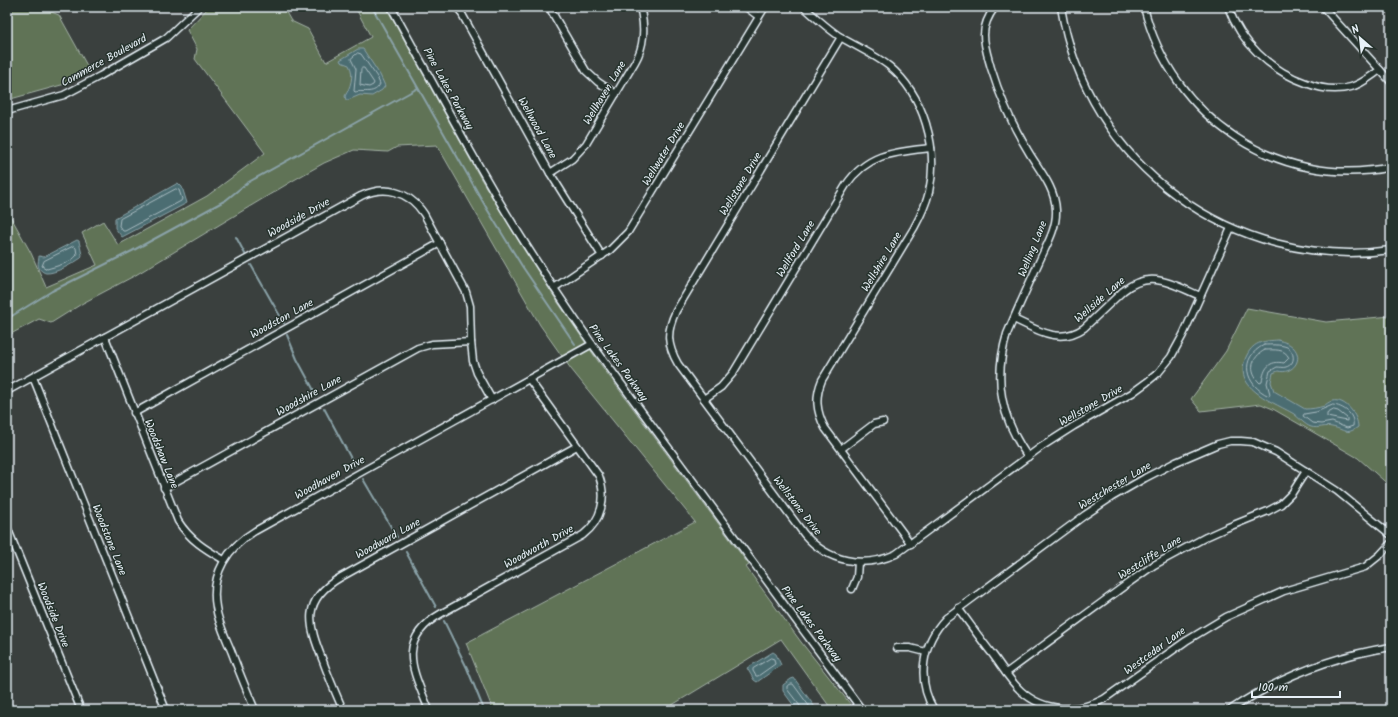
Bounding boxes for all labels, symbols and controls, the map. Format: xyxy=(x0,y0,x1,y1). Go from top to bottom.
north arrow xyxy=(1340,18,1380,58)
text: N xyxy=(1348,20,1363,40)
street label: Commerce Boulevard xyxy=(58,30,151,92)
street label: Pine Lakes Parkway xyxy=(418,44,479,134)
street label: Wellhaven Lane xyxy=(579,58,631,128)
street label: Wellwood Lane xyxy=(513,94,561,162)
street label: Wellwater Drive xyxy=(638,119,690,189)
street label: Wellstone Drive xyxy=(715,149,767,219)
street label: Woodside Drive xyxy=(264,193,334,243)
street label: Wellford Lane xyxy=(772,217,820,281)
street label: Welling Lane xyxy=(1014,218,1052,280)
street label: Wellshire Lane xyxy=(857,229,907,295)
street label: Wellside Lane xyxy=(1070,272,1130,327)
street label: Woodston Lane xyxy=(247,294,317,344)
street label: Pine Lakes Parkway xyxy=(584,321,653,406)
street label: Woodshire Lane xyxy=(273,371,345,421)
street label: Wellstone Drive xyxy=(1056,380,1126,432)
street label: Woodshaw Lane xyxy=(139,417,183,492)
street label: Woodhaven Drive xyxy=(292,451,368,505)
street label: Westchester Lane xyxy=(1075,457,1155,515)
street label: Wellstone Drive xyxy=(768,472,826,540)
street label: Woodstone Lane xyxy=(87,502,131,578)
street label: Woodward Lane xyxy=(352,514,424,564)
street label: Woodworth Drive xyxy=(501,520,577,574)
street label: Westcliffe Lane xyxy=(1115,531,1185,585)
street label: Woodside Drive xyxy=(32,580,74,650)
street label: Pine Lakes Parkway xyxy=(776,582,846,667)
street label: Westcedar Lane xyxy=(1120,622,1190,680)
scale bar xyxy=(1252,673,1340,699)
text: 100 m xyxy=(1258,678,1289,697)

